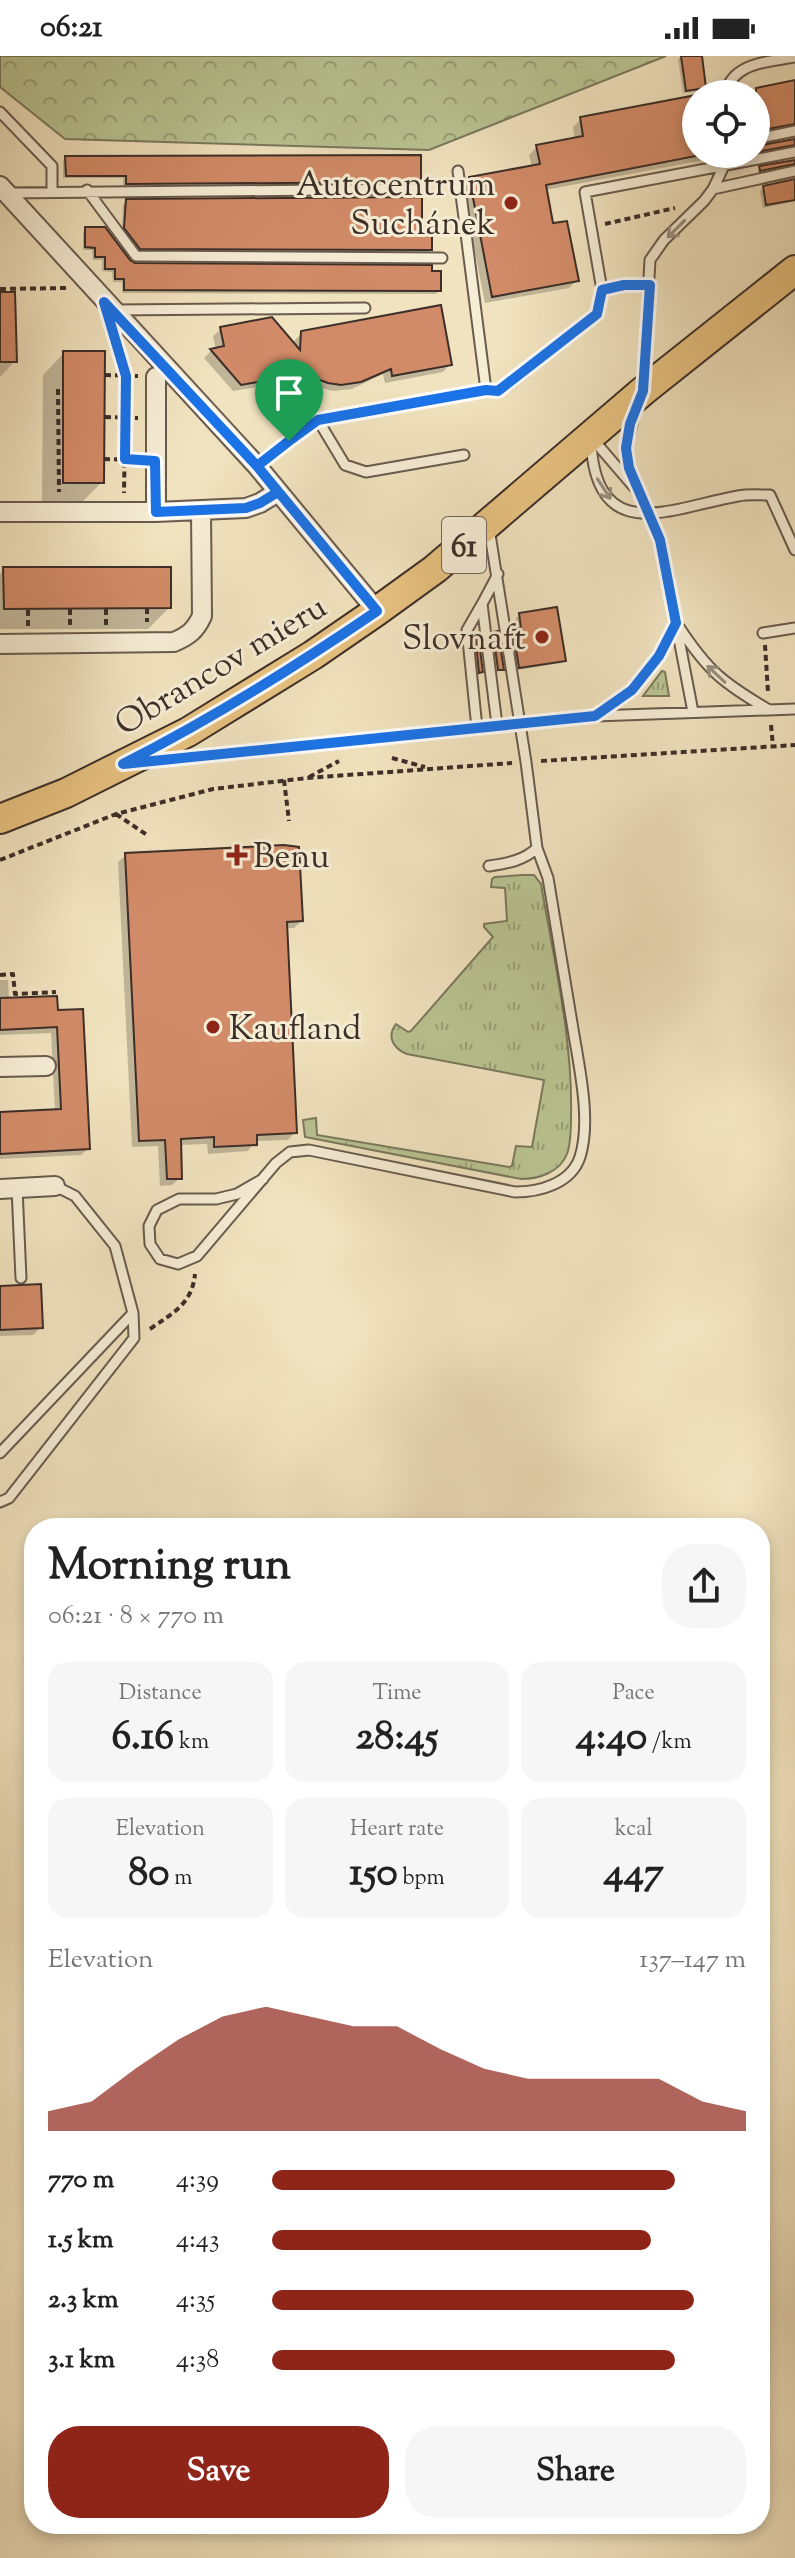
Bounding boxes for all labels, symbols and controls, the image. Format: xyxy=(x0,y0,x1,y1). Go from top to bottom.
text: 06:21 xyxy=(40,7,103,50)
map controls xyxy=(682,80,770,168)
button: locate xyxy=(682,80,770,168)
place label: Autocentrum Suchánek xyxy=(296,162,495,250)
marker: Autocentrum Suchánek xyxy=(502,194,520,212)
one-way arrow xyxy=(666,219,686,238)
pin xyxy=(255,359,323,441)
icon: arrive xyxy=(267,371,311,415)
one-way arrow xyxy=(595,478,612,500)
road number: 61 xyxy=(442,517,486,573)
street label: Obrancov mieru xyxy=(107,584,337,750)
place label: Slovnaft xyxy=(402,616,526,665)
marker: Slovnaft xyxy=(533,628,551,646)
one-way arrow xyxy=(706,665,726,683)
place label: Benu xyxy=(253,834,330,883)
marker: Benu xyxy=(228,846,246,864)
place label: Kaufland xyxy=(229,1006,361,1055)
marker: Kaufland xyxy=(204,1018,222,1036)
text: Morning run xyxy=(48,1536,291,1599)
button: share xyxy=(662,1544,746,1628)
text: 06:21 · 8 × 770 m xyxy=(48,1598,224,1635)
text: Distance xyxy=(119,1678,202,1710)
text: Time xyxy=(373,1678,421,1710)
text: Pace xyxy=(613,1678,655,1710)
text: 6.16 xyxy=(112,1710,174,1767)
text: 28:45 xyxy=(356,1710,438,1767)
text: 4:40 xyxy=(576,1710,647,1767)
text: km xyxy=(174,1727,209,1759)
text: /km xyxy=(647,1727,692,1759)
text: Elevation xyxy=(116,1814,205,1846)
text: Heart rate xyxy=(350,1814,444,1846)
text: kcal xyxy=(615,1814,653,1846)
text: 80 xyxy=(128,1846,169,1903)
text: 150 xyxy=(349,1846,398,1903)
text: 447 xyxy=(603,1846,664,1903)
text: m xyxy=(169,1863,192,1895)
text: bpm xyxy=(398,1863,445,1895)
text: Elevation xyxy=(48,1942,153,1979)
text: 137–147 m xyxy=(639,1942,746,1979)
text: 770 m xyxy=(48,2162,114,2199)
text: 4:39 xyxy=(176,2162,219,2199)
text: 1.5 km xyxy=(48,2222,114,2259)
text: 4:43 xyxy=(176,2222,219,2259)
text: 2.3 km xyxy=(48,2282,118,2319)
text: 4:35 xyxy=(176,2282,215,2319)
text: 3.1 km xyxy=(48,2342,115,2379)
text: 4:38 xyxy=(176,2342,219,2379)
button: Save xyxy=(48,2426,389,2518)
button: Share xyxy=(405,2426,746,2518)

